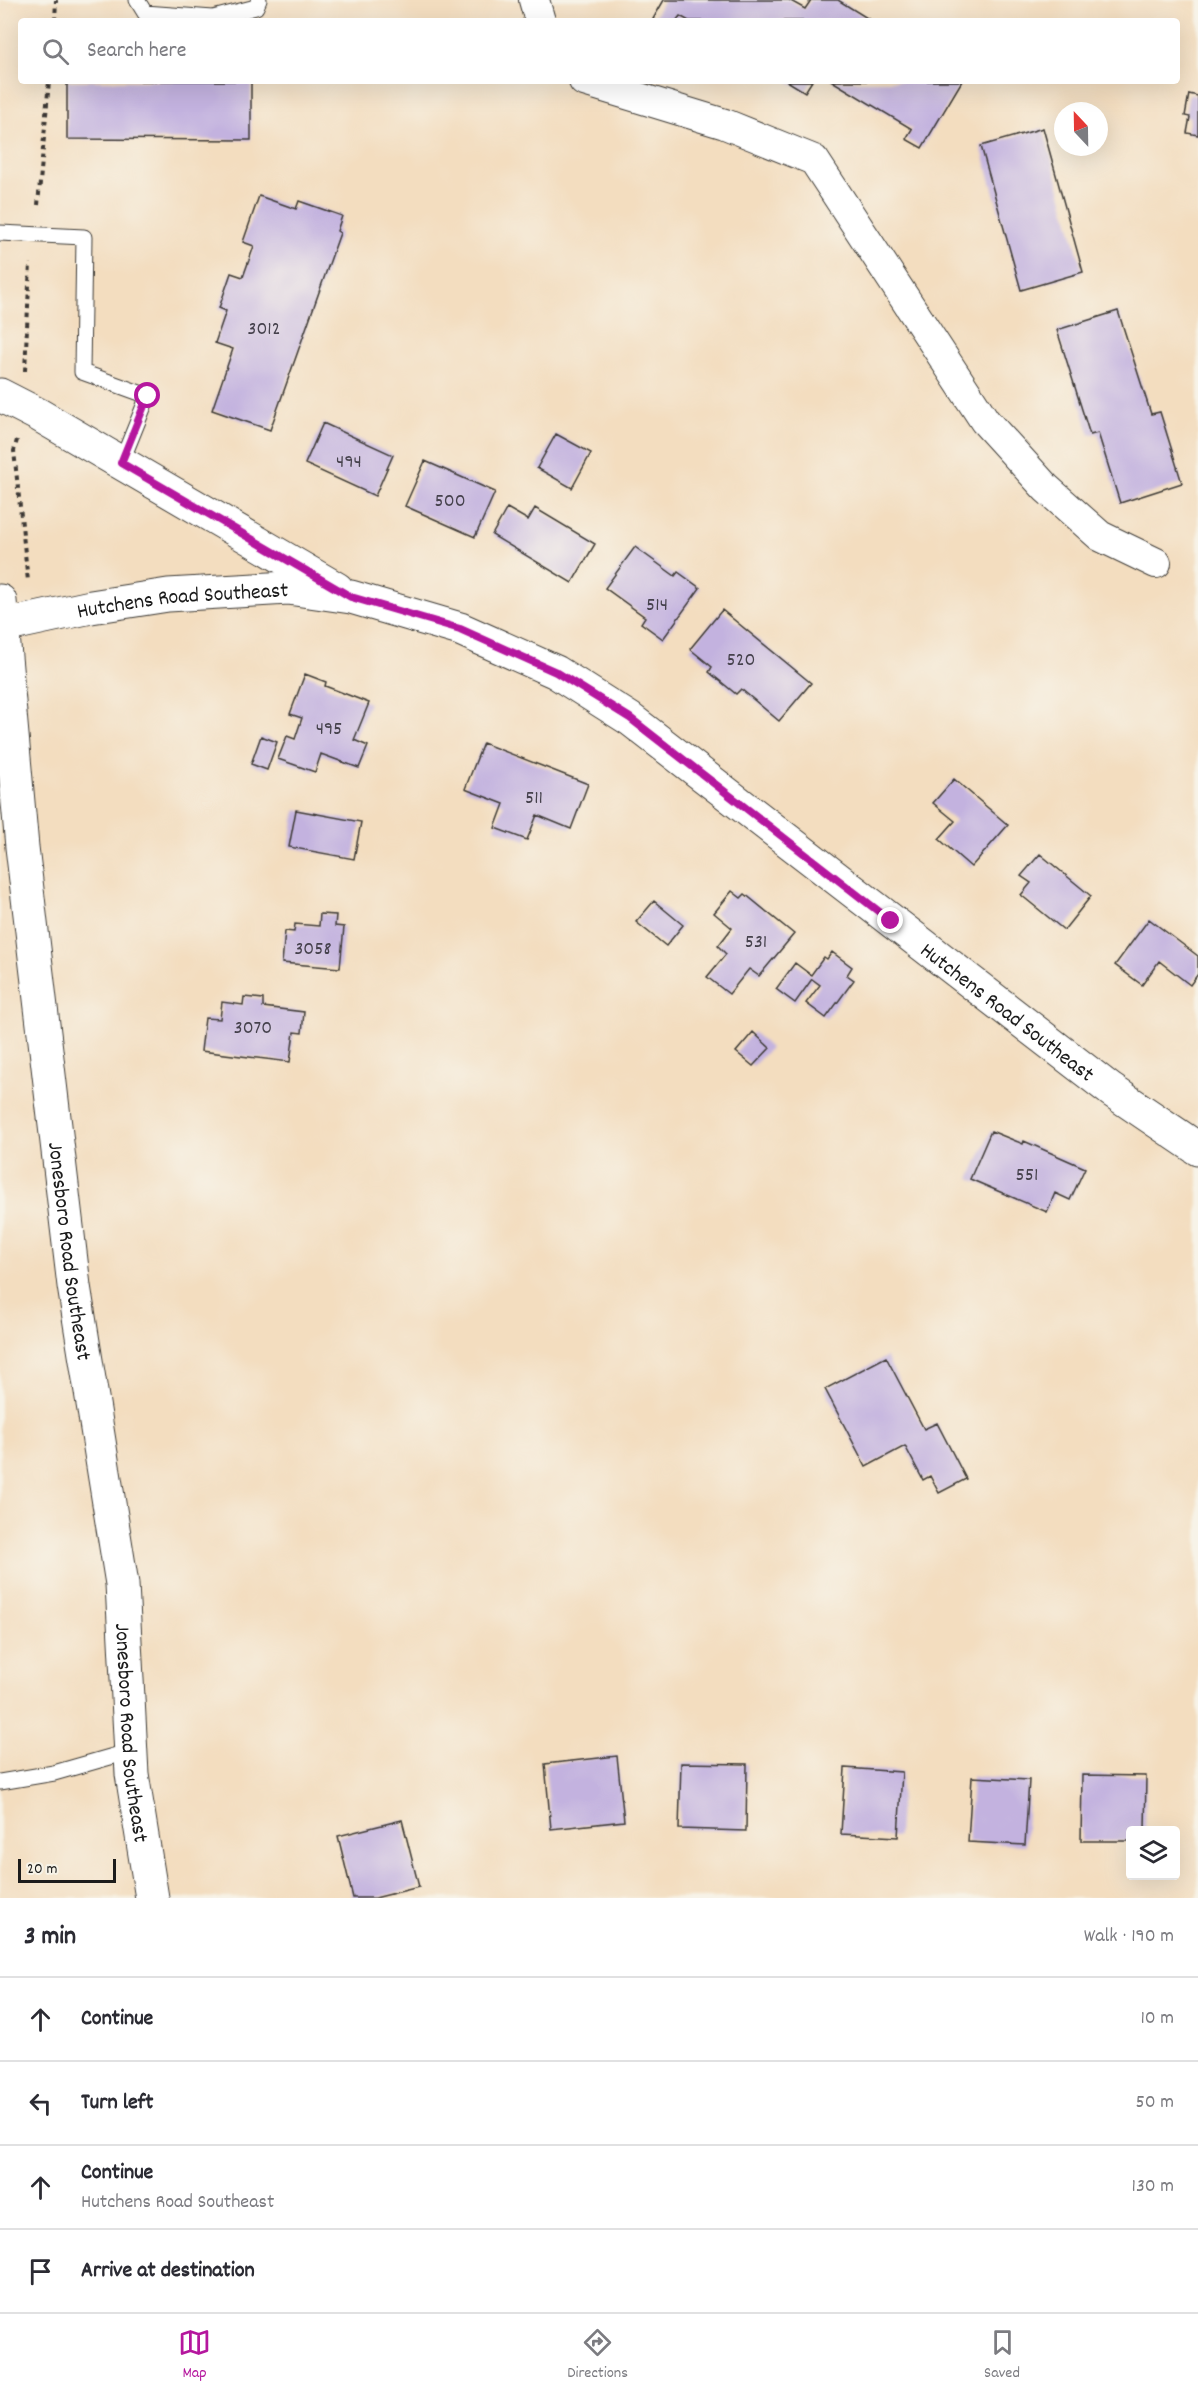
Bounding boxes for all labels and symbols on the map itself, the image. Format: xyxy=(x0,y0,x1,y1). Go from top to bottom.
north arrow xyxy=(1054,102,1108,156)
house number: 3012 xyxy=(248,316,280,344)
route start xyxy=(134,382,160,408)
house number: 494 xyxy=(336,449,362,477)
house number: 500 xyxy=(434,488,466,516)
street label: Hutchens Road Southeast xyxy=(74,576,289,629)
house number: 514 xyxy=(646,592,668,620)
house number: 520 xyxy=(727,647,755,675)
house number: 495 xyxy=(316,716,342,744)
house number: 511 xyxy=(525,785,543,813)
route end xyxy=(877,907,903,933)
house number: 531 xyxy=(745,929,767,957)
house number: 3058 xyxy=(294,936,332,964)
street label: Hutchens Road Southeast xyxy=(912,936,1100,1091)
house number: 3070 xyxy=(234,1015,272,1043)
street label: Jonesboro Road Southeast xyxy=(38,1140,98,1363)
house number: 551 xyxy=(1016,1162,1038,1190)
street label: Jonesboro Road Southeast xyxy=(105,1622,155,1845)
scale bar xyxy=(18,1856,116,1884)

